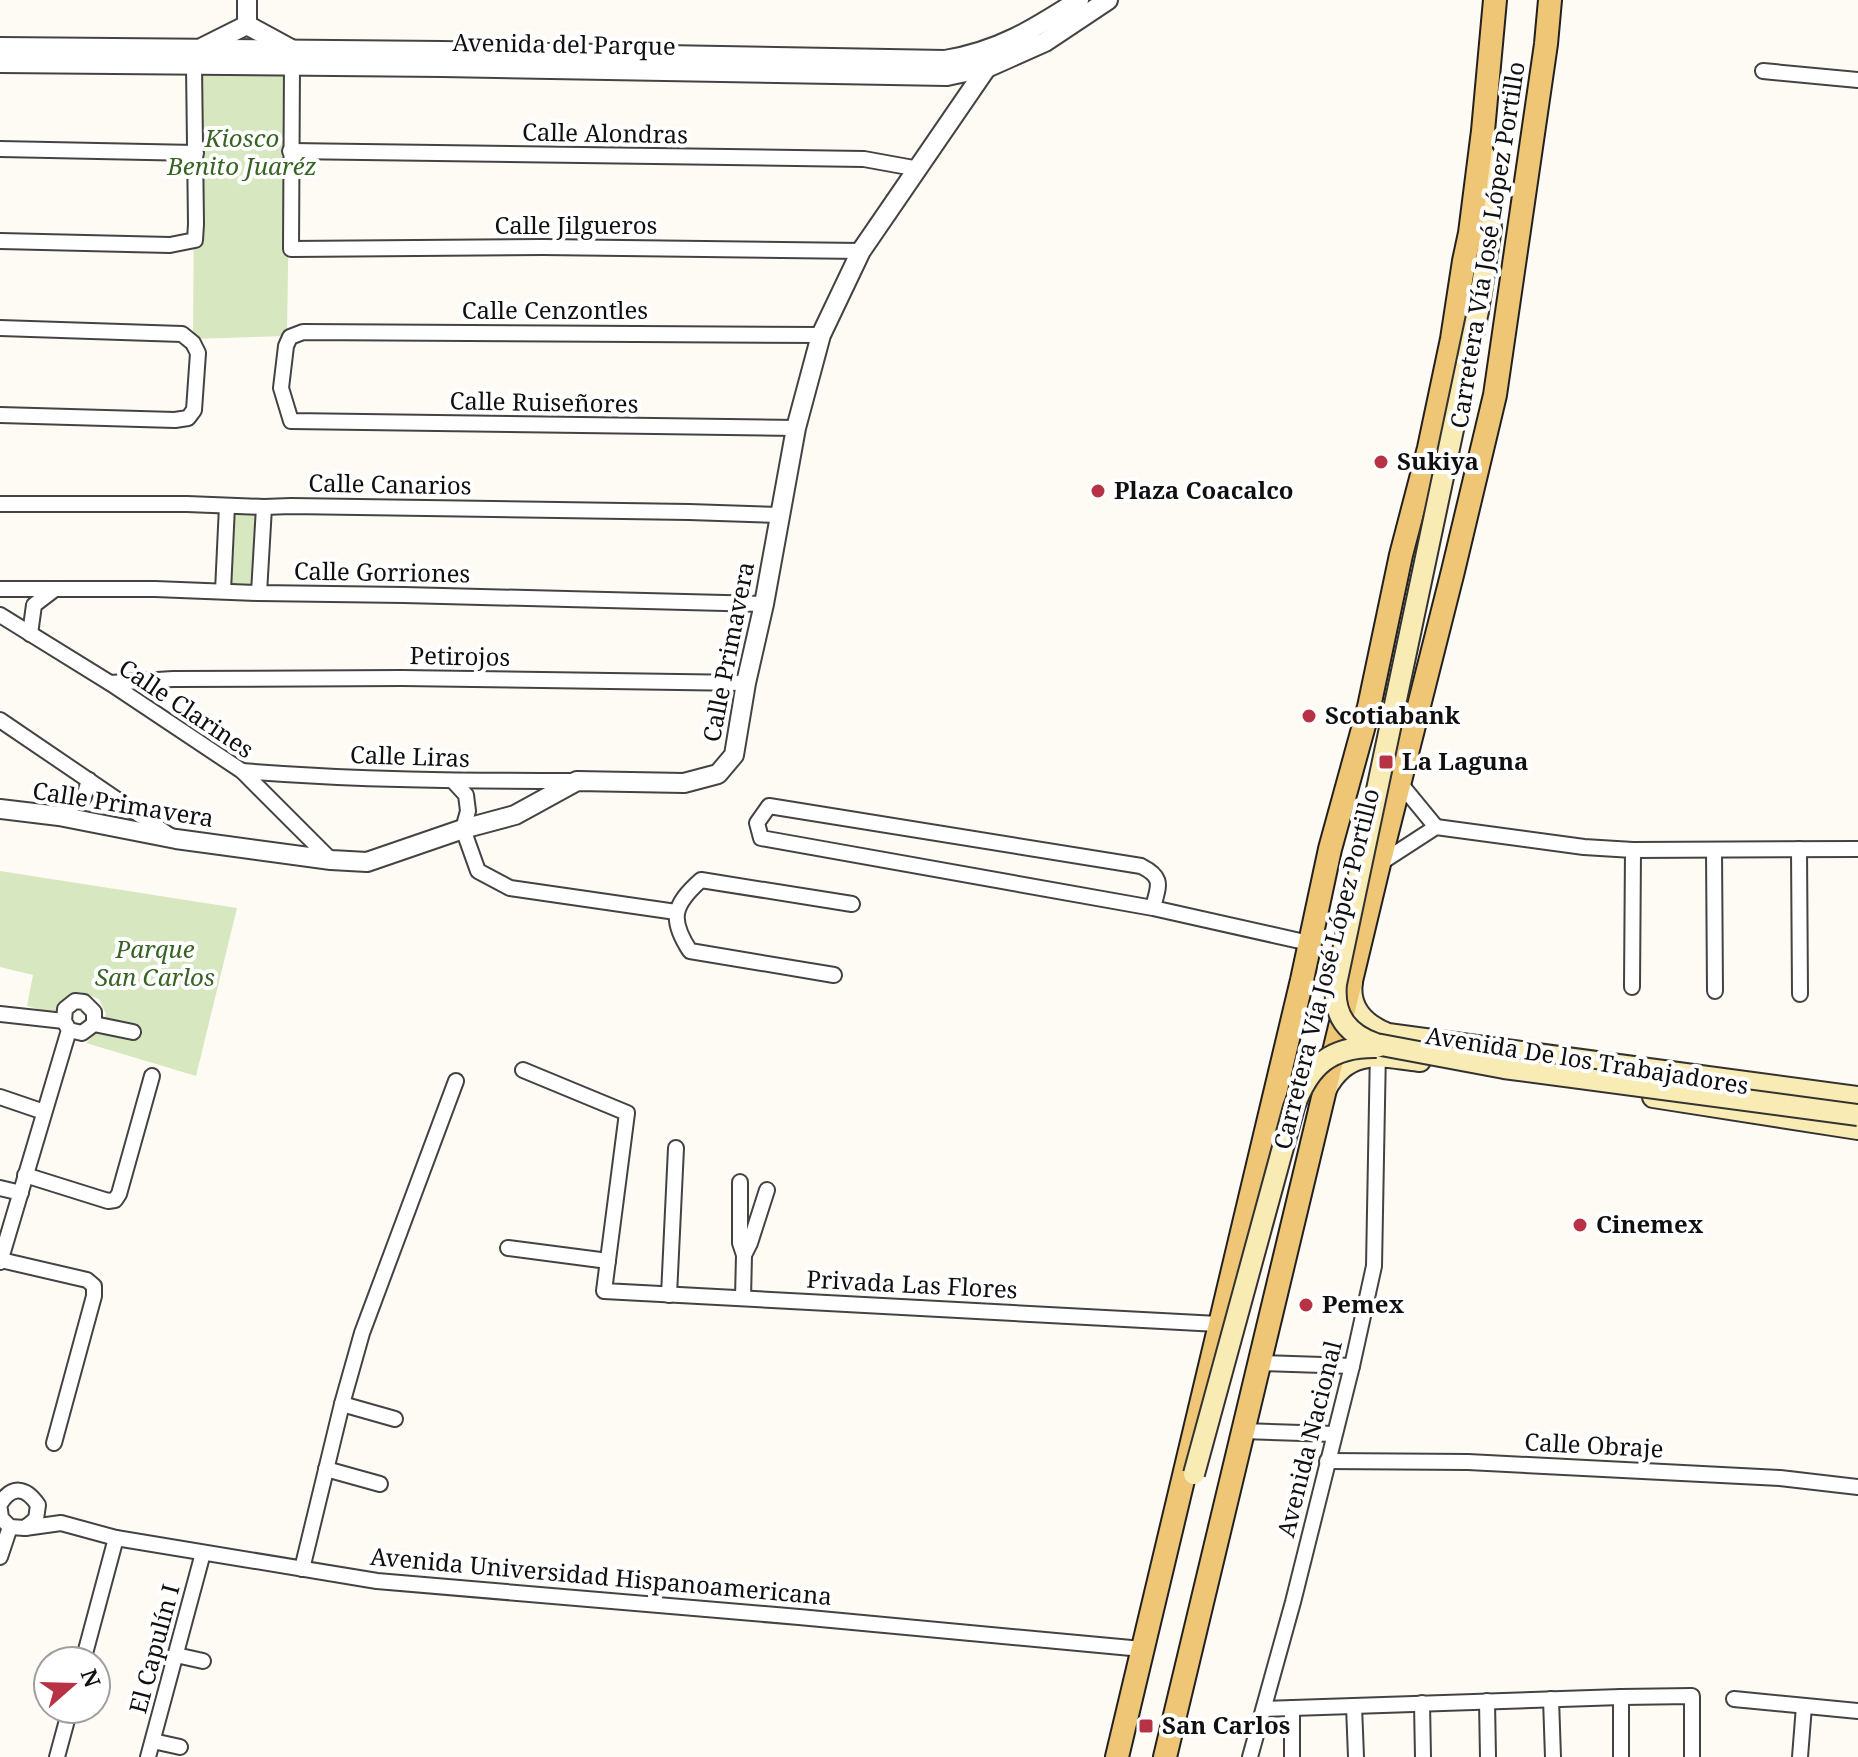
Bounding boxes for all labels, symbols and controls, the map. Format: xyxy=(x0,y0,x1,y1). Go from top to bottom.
street label: Avenida del Parque xyxy=(452,25,676,62)
street label: Carretera Vía José López Portillo xyxy=(1441,59,1532,431)
street label: Calle Alondras xyxy=(522,115,688,150)
park label: Kiosco Benito Juaréz xyxy=(166,121,317,182)
street label: Calle Jilgueros xyxy=(495,208,657,241)
street label: Calle Cenzontles xyxy=(462,293,648,326)
street label: Calle Ruiseñores xyxy=(449,383,639,420)
place label: Sukiya xyxy=(1397,444,1479,477)
marker: Sukiya xyxy=(1372,453,1390,471)
street label: Calle Canarios xyxy=(308,466,472,501)
place label: Plaza Coacalco xyxy=(1114,473,1294,506)
marker: Plaza Coacalco xyxy=(1089,482,1107,500)
street label: Calle Gorriones xyxy=(294,553,471,590)
street label: Calle Primavera xyxy=(694,559,761,745)
street label: Petirojos xyxy=(409,638,511,673)
street label: Calle Clarines xyxy=(113,650,261,765)
place label: Scotiabank xyxy=(1325,698,1461,731)
marker: Scotiabank xyxy=(1300,707,1318,725)
street label: Calle Liras xyxy=(350,737,471,774)
place label: La Laguna xyxy=(1402,744,1528,777)
marker: La Laguna xyxy=(1377,753,1395,771)
street label: Calle Primavera xyxy=(30,773,216,834)
street label: Carretera Vía José López Portillo xyxy=(1265,785,1386,1153)
park label: Parque San Carlos xyxy=(95,932,215,993)
street label: Avenida De los Trabajadores xyxy=(1424,1018,1751,1101)
place label: Cinemex xyxy=(1596,1207,1704,1240)
marker: Cinemex xyxy=(1571,1216,1589,1234)
street label: Privada Las Flores xyxy=(806,1261,1018,1306)
place label: Pemex xyxy=(1322,1287,1404,1320)
marker: Pemex xyxy=(1297,1296,1315,1314)
street label: Avenida Nacional xyxy=(1268,1336,1349,1540)
street label: Calle Obraje xyxy=(1524,1424,1664,1465)
street label: Avenida Universidad Hispanoamericana xyxy=(369,1539,833,1612)
street label: El Capulín I xyxy=(120,1580,187,1717)
north arrow xyxy=(32,1645,112,1725)
text: N xyxy=(75,1665,109,1691)
place label: San Carlos xyxy=(1162,1708,1290,1741)
marker: San Carlos xyxy=(1137,1717,1155,1735)

